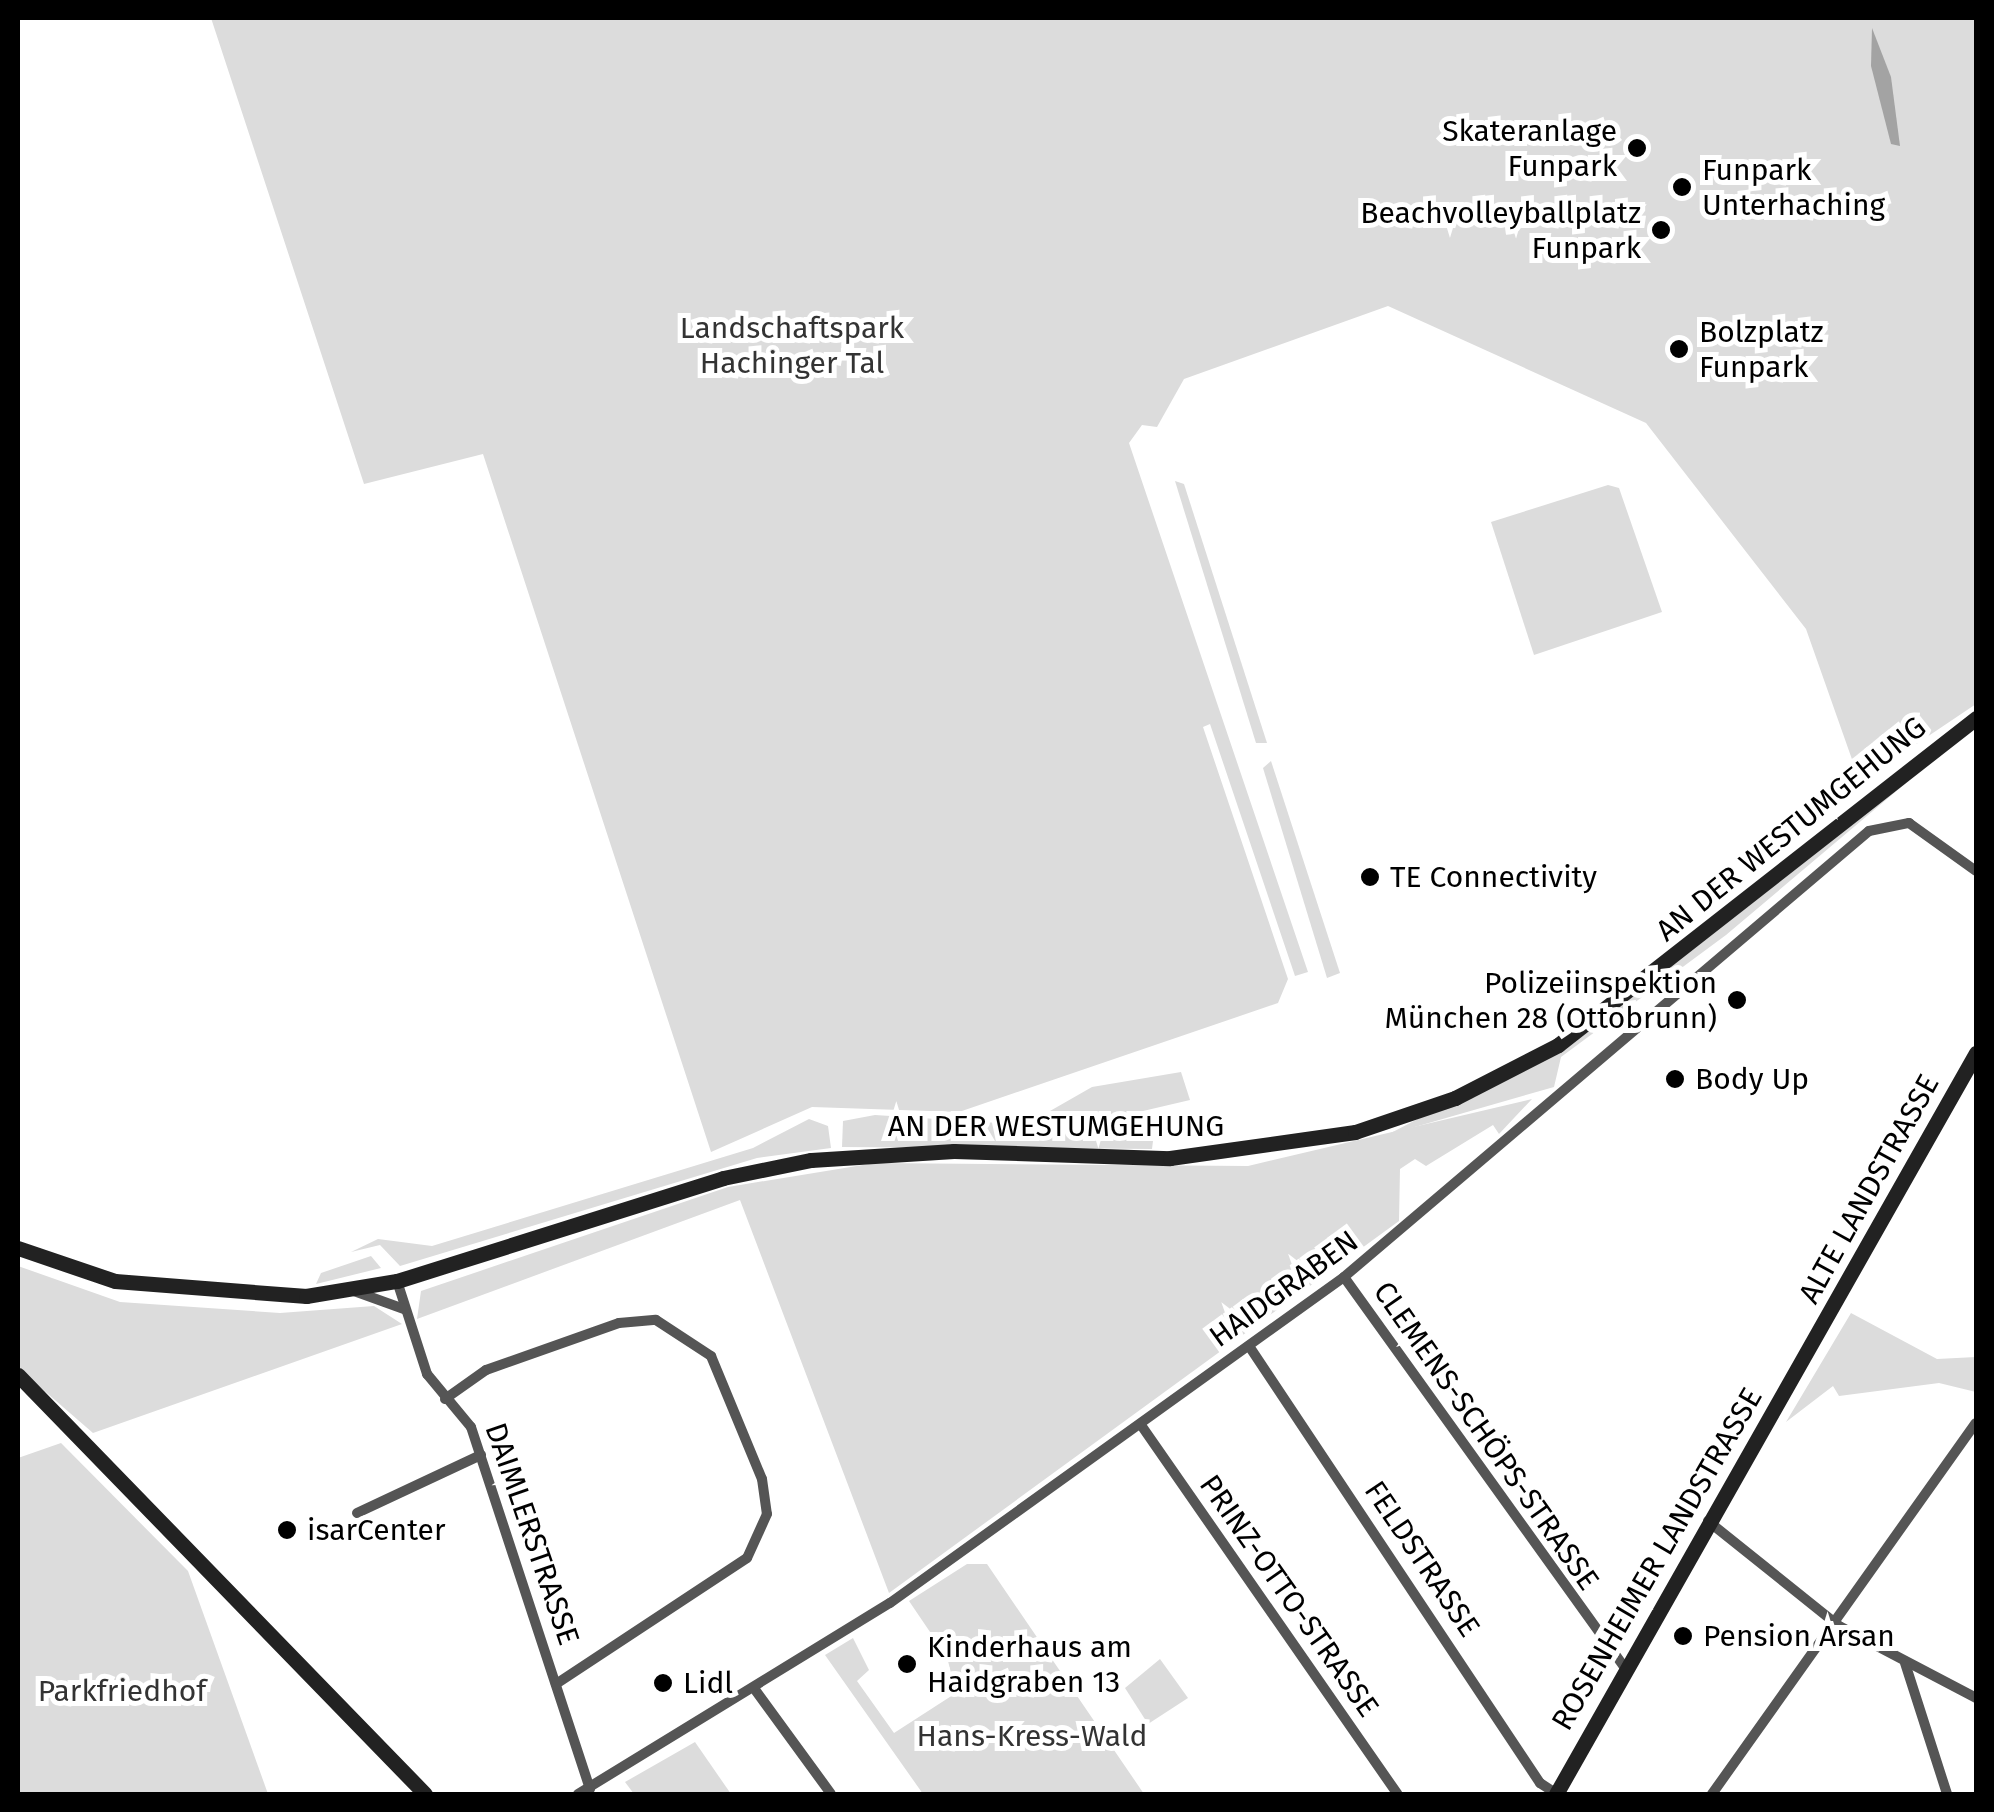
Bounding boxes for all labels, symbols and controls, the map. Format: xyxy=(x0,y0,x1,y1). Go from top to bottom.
place label: Skateranlage Funpark xyxy=(1442,113,1617,184)
marker: Skateranlage Funpark xyxy=(1626,137,1648,159)
place label: Funpark Unterhaching xyxy=(1702,152,1885,222)
marker: Funpark Unterhaching xyxy=(1671,176,1693,198)
place label: Beachvolleyballplatz Funpark xyxy=(1360,195,1641,266)
marker: Beachvolleyballplatz Funpark xyxy=(1650,219,1672,241)
park label: Landschaftspark Hachinger Tal xyxy=(680,310,904,380)
place label: Bolzplatz Funpark xyxy=(1699,314,1824,384)
marker: Bolzplatz Funpark xyxy=(1668,338,1690,360)
street label: AN DER WESTUMGEHUNG xyxy=(1649,709,1933,949)
place label: TE Connectivity xyxy=(1390,859,1597,895)
marker: TE Connectivity xyxy=(1359,866,1381,888)
place label: Polizeiinspektion München 28 (Ottobrunn) xyxy=(1385,965,1717,1036)
marker: Polizeiinspektion München 28 (Ottobrunn) xyxy=(1726,989,1748,1011)
place label: Body Up xyxy=(1695,1061,1809,1097)
marker: Body Up xyxy=(1664,1068,1686,1090)
street label: ALTE LANDSTRASSE xyxy=(1791,1068,1947,1310)
street label: AN DER WESTUMGEHUNG xyxy=(888,1108,1224,1144)
street label: HAIDGRABEN xyxy=(1203,1223,1365,1355)
street label: CLEMENS-SCHÖPS-STRASSE xyxy=(1366,1275,1606,1597)
street label: ROSENHEIMER LANDSTRASSE xyxy=(1544,1381,1770,1737)
street label: DAIMLERSTRASSE xyxy=(477,1418,587,1650)
street label: PRINZ-OTTO-STRASSE xyxy=(1192,1468,1386,1724)
street label: FELDSTRASSE xyxy=(1357,1474,1487,1644)
place label: isarCenter xyxy=(307,1512,446,1548)
marker: isarCenter xyxy=(276,1519,298,1541)
place label: Pension Arsan xyxy=(1703,1618,1895,1654)
marker: Pension Arsan xyxy=(1672,1625,1694,1647)
place label: Kinderhaus am Haidgraben 13 xyxy=(927,1629,1132,1700)
marker: Kinderhaus am Haidgraben 13 xyxy=(896,1653,918,1675)
place label: Lidl xyxy=(683,1665,733,1701)
marker: Lidl xyxy=(652,1672,674,1694)
park label: Parkfriedhof xyxy=(38,1673,206,1709)
park label: Hans-Kress-Wald xyxy=(917,1718,1147,1754)

